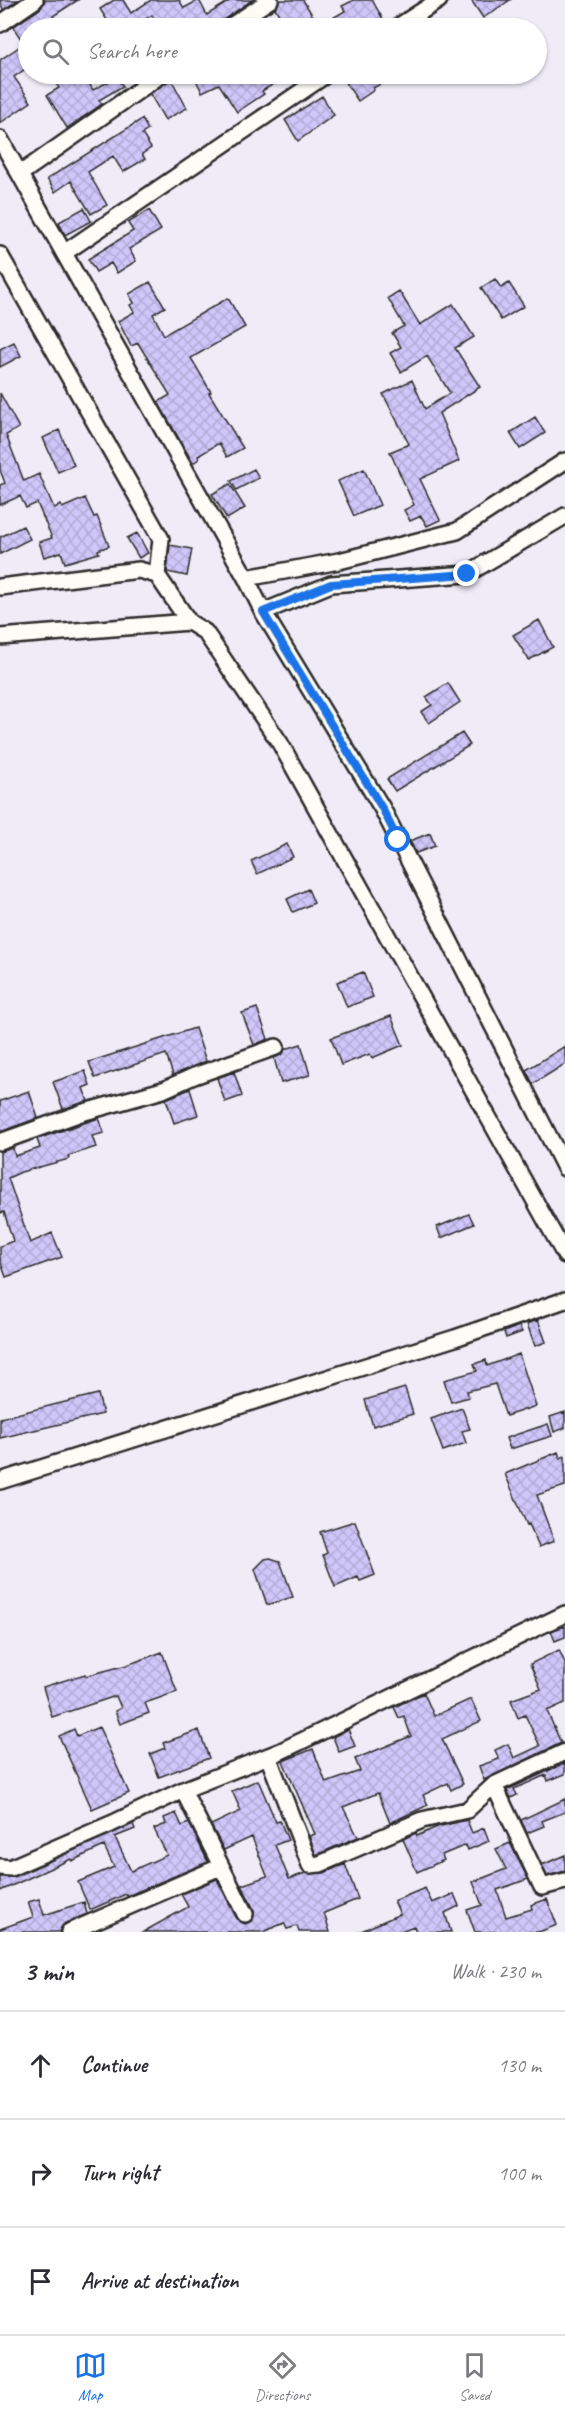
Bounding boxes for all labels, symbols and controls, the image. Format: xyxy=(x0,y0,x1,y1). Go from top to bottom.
search box xyxy=(18,18,547,84)
icon: search xyxy=(39,35,72,68)
text: Search here xyxy=(87,37,177,65)
route end xyxy=(453,560,479,586)
route start xyxy=(384,826,410,852)
text: 3 min xyxy=(24,1955,74,1988)
text: Walk · 230 m xyxy=(451,1959,541,1984)
icon: ahead xyxy=(24,2049,57,2082)
text: Continue xyxy=(81,2051,147,2079)
text: 130 m xyxy=(498,2053,541,2078)
icon: right xyxy=(24,2157,57,2190)
text: Turn right xyxy=(81,2159,158,2187)
text: 100 m xyxy=(498,2161,541,2186)
icon: arrive xyxy=(24,2265,57,2298)
text: Arrive at destination xyxy=(81,2267,238,2295)
tab: Map xyxy=(74,2349,107,2405)
tab: Directions xyxy=(255,2349,310,2405)
tab: Saved xyxy=(458,2349,491,2405)

